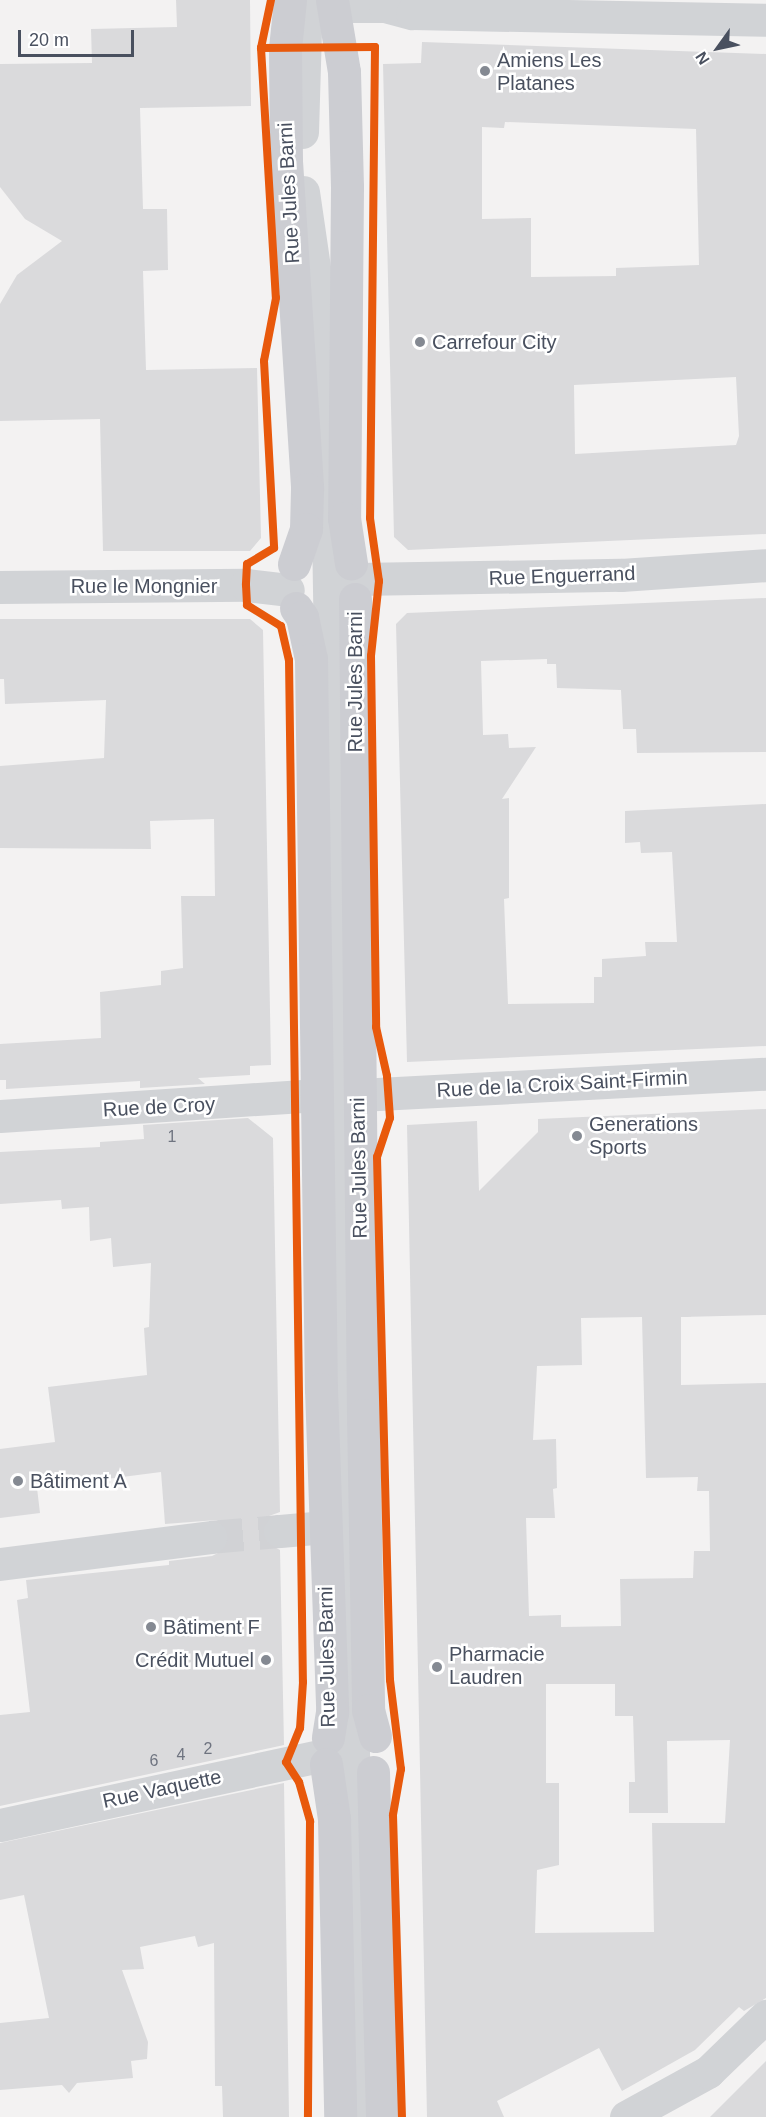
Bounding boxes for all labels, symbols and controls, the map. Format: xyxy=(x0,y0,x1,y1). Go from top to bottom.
scale bar xyxy=(21,18,136,56)
north arrow xyxy=(688,18,748,78)
text: 20 m xyxy=(29,30,69,50)
place label: Amiens Les Platanes xyxy=(497,48,601,95)
text: N xyxy=(692,49,713,68)
marker: Amiens Les Platanes xyxy=(478,64,492,78)
street label: Rue Jules Barni xyxy=(273,122,305,264)
place label: Carrefour City xyxy=(432,330,556,354)
marker: Carrefour City xyxy=(413,335,427,349)
street label: Rue Enguerrand xyxy=(488,561,636,591)
street label: Rue le Mongnier xyxy=(71,574,217,598)
street label: Rue Jules Barni xyxy=(343,611,367,753)
street label: Rue de la Croix Saint-Firmin xyxy=(436,1065,688,1103)
street label: Rue de Croy xyxy=(102,1092,216,1122)
street label: Rue Jules Barni xyxy=(346,1097,372,1239)
place label: Generations Sports xyxy=(589,1112,698,1159)
house number: 1 xyxy=(168,1127,176,1147)
marker: Generations Sports xyxy=(570,1129,584,1143)
place label: Bâtiment A xyxy=(30,1469,128,1493)
marker: Bâtiment A xyxy=(11,1474,25,1488)
street label: Rue Jules Barni xyxy=(314,1586,340,1728)
place label: Bâtiment F xyxy=(163,1615,260,1639)
marker: Bâtiment F xyxy=(144,1620,158,1634)
place label: Pharmacie Laudren xyxy=(449,1643,545,1690)
place label: Crédit Mutuel xyxy=(135,1648,254,1672)
marker: Crédit Mutuel xyxy=(259,1653,273,1667)
marker: Pharmacie Laudren xyxy=(430,1660,444,1674)
house number: 2 xyxy=(204,1739,212,1759)
house number: 4 xyxy=(177,1745,185,1765)
house number: 6 xyxy=(150,1751,158,1771)
street label: Rue Vaquette xyxy=(100,1765,224,1813)

